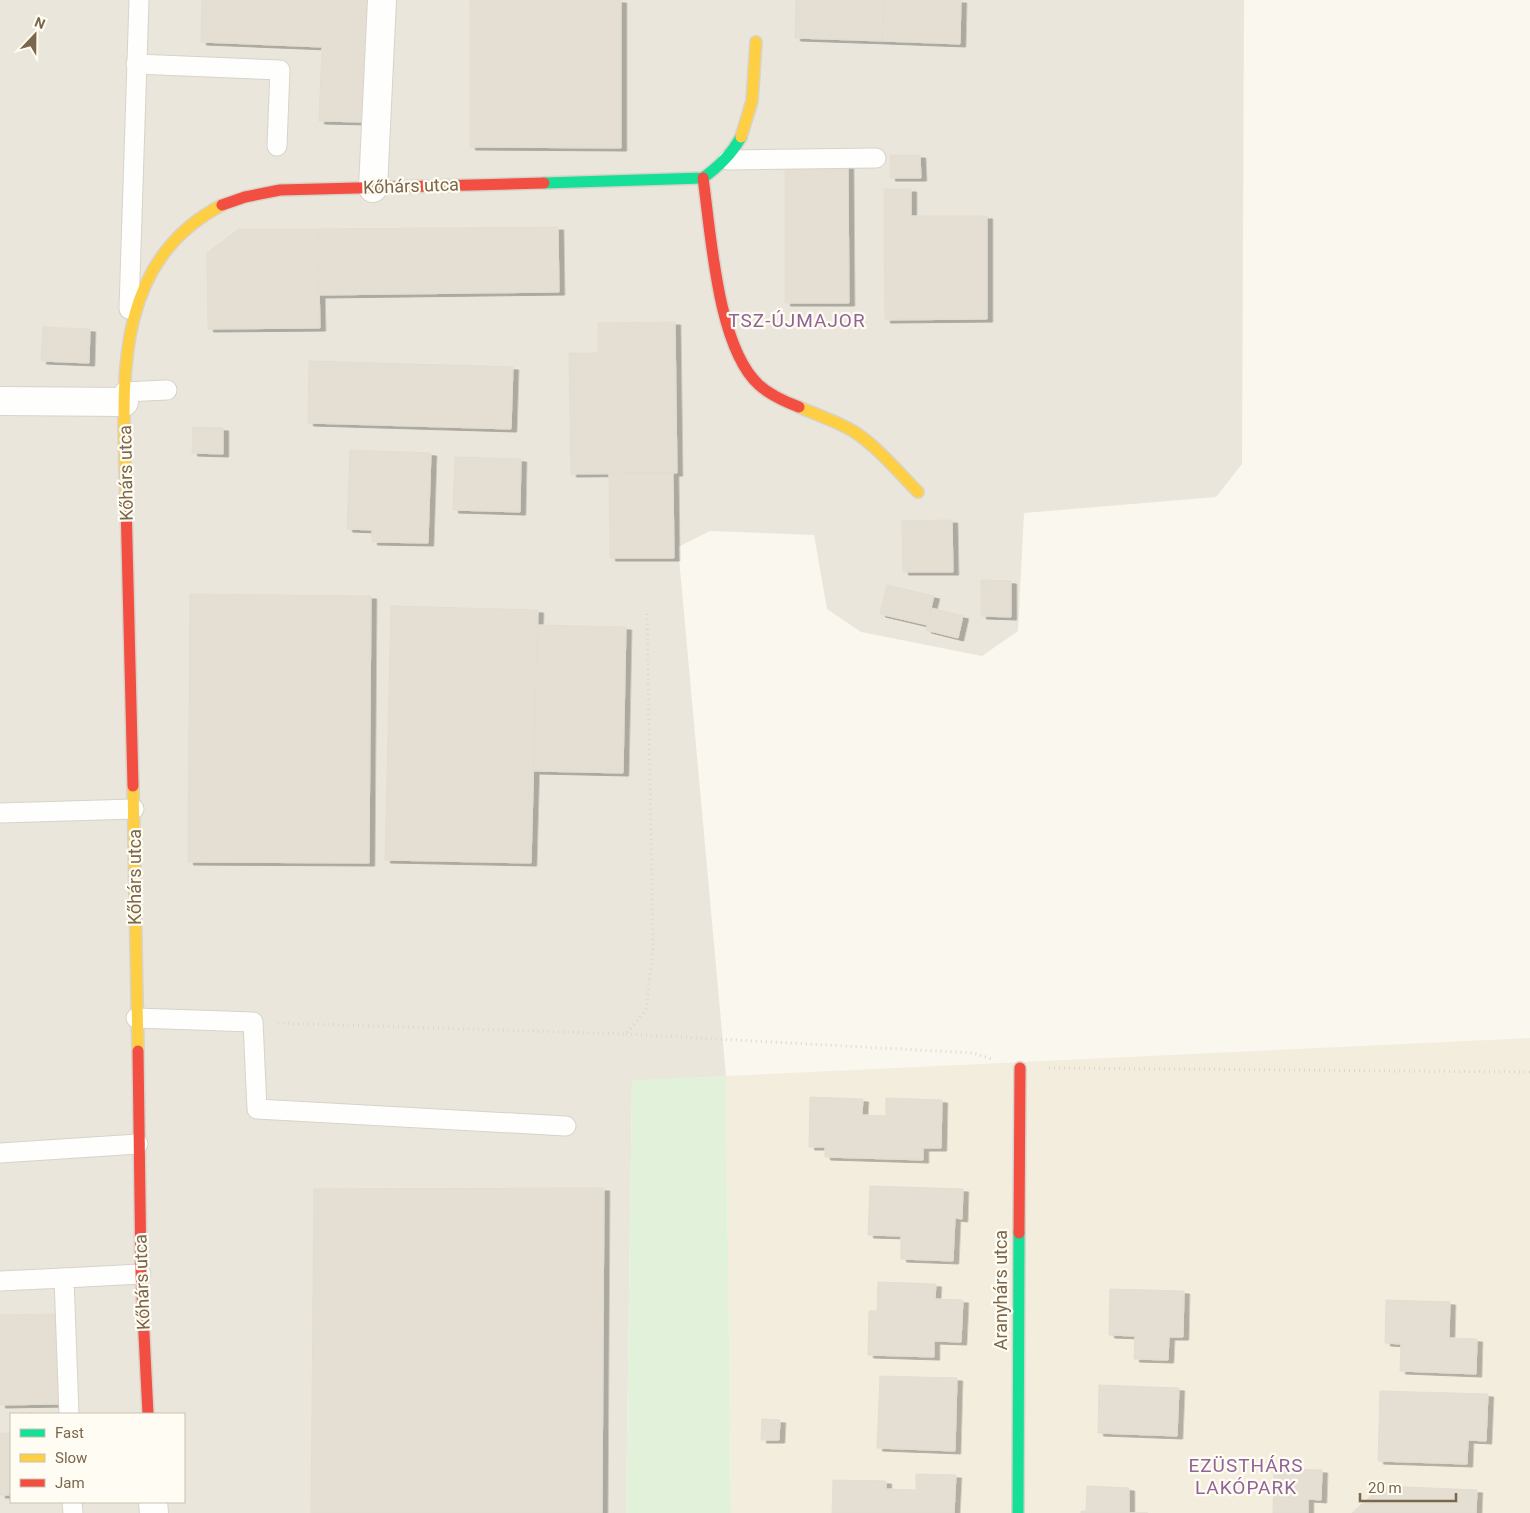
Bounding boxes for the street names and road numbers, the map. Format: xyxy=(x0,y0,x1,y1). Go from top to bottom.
street label: Kőhárs utca xyxy=(363,173,459,198)
street label: Kőhárs utca xyxy=(114,425,137,521)
street label: Kőhárs utca xyxy=(124,829,145,925)
street label: Aranyhárs utca xyxy=(990,1230,1011,1350)
street label: Kőhárs utca xyxy=(129,1234,154,1330)

